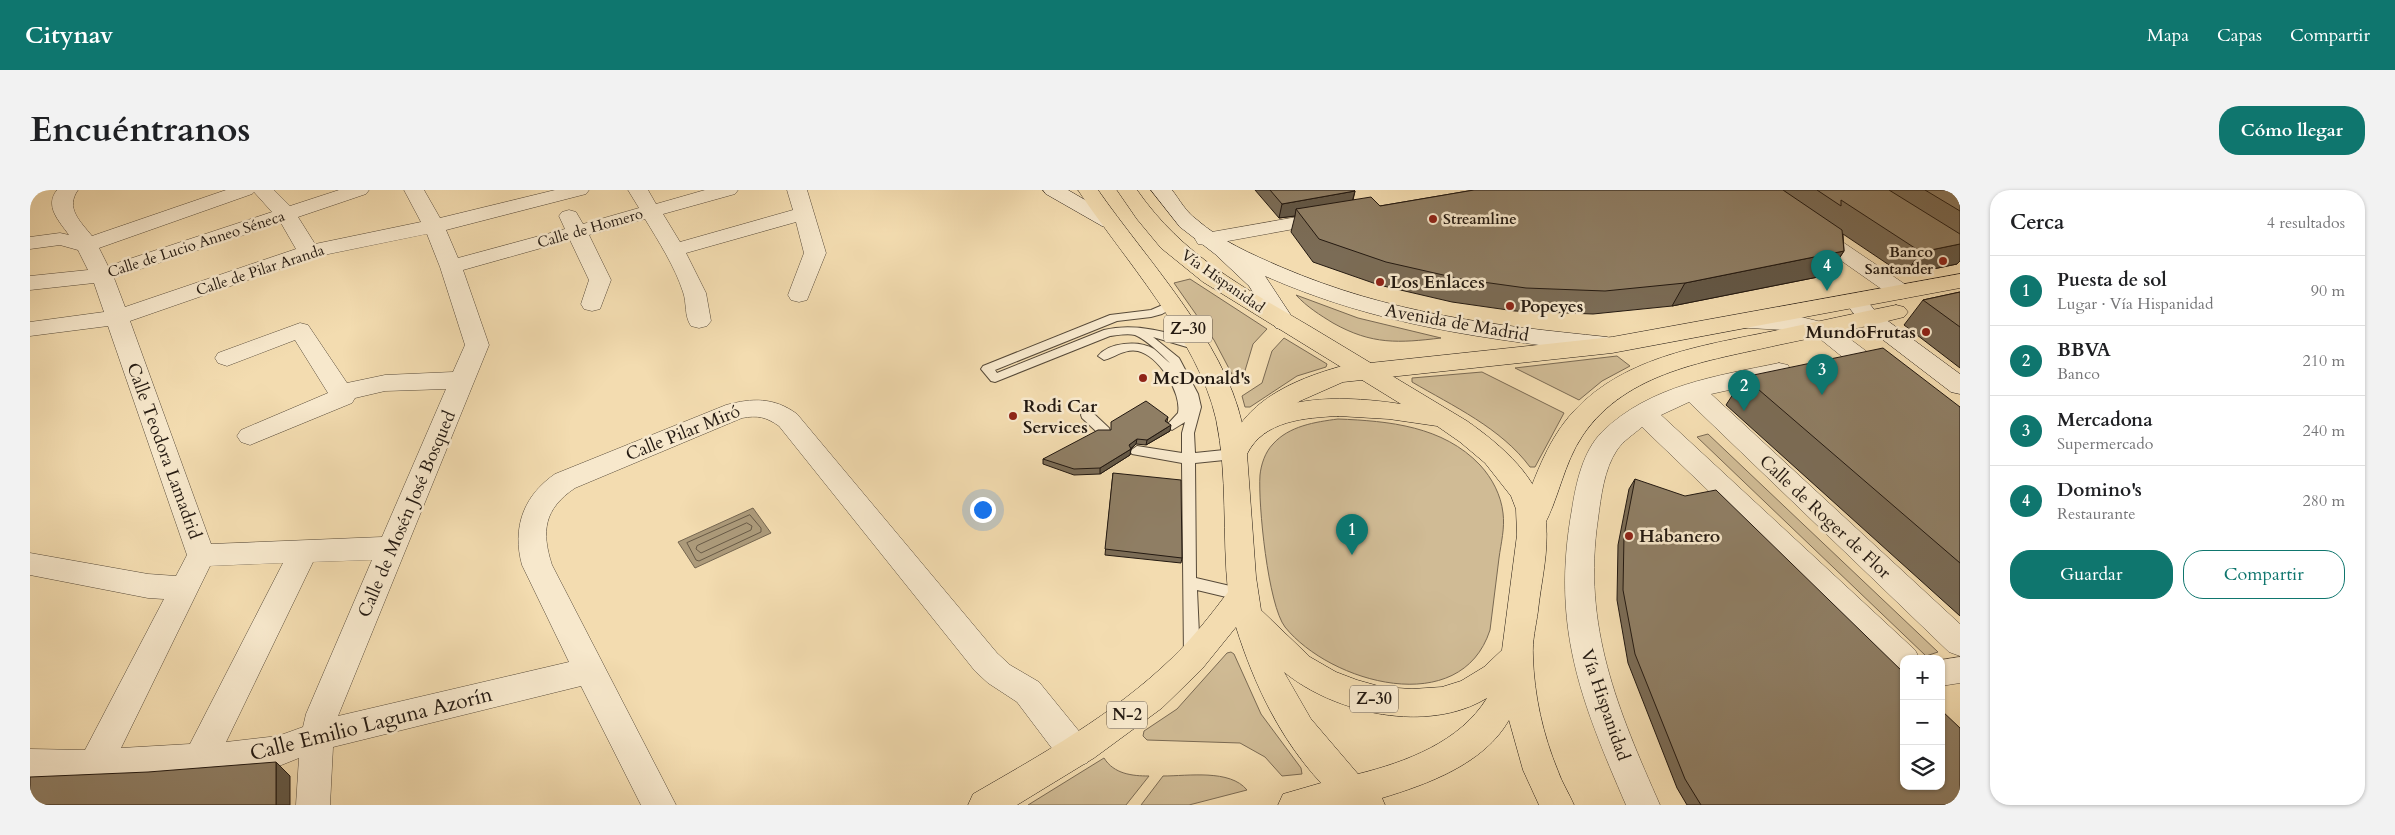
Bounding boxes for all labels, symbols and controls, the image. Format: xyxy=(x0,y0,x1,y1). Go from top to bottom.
text: Citynav xyxy=(25,19,113,52)
text: Mapa xyxy=(2147,23,2189,48)
text: Capas xyxy=(2217,23,2262,48)
text: Compartir xyxy=(2290,23,2370,48)
text: Encuéntranos xyxy=(30,106,251,154)
button: Cómo llegar xyxy=(2219,106,2365,155)
street label: Calle de Homero xyxy=(535,203,645,253)
street label: Calle de Lucio Anneo Séneca xyxy=(105,206,288,282)
text: Cerca xyxy=(2010,208,2064,237)
place label: Streamline xyxy=(1443,209,1517,229)
text: 4 resultados xyxy=(2267,212,2345,234)
marker: Streamline xyxy=(1427,213,1439,225)
street label: Calle de Pilar Aranda xyxy=(193,240,327,300)
place label: Banco Santander xyxy=(1865,242,1934,279)
street label: Vía Hispanidad xyxy=(1177,245,1269,317)
pin: 4 xyxy=(1811,250,1843,291)
marker: Banco Santander xyxy=(1937,255,1949,267)
text: Puesta de sol xyxy=(2057,267,2167,293)
place label: Los Enlaces xyxy=(1390,270,1485,295)
marker: Los Enlaces xyxy=(1374,276,1386,288)
text: 1 xyxy=(2022,280,2030,302)
text: 90 m xyxy=(2311,280,2345,302)
text: Lugar · Vía Hispanidad xyxy=(2057,293,2214,315)
place label: Popeyes xyxy=(1520,294,1583,319)
street label: Avenida de Madrid xyxy=(1383,298,1531,348)
marker: Popeyes xyxy=(1504,300,1516,312)
road number: Z-30 xyxy=(1164,316,1212,342)
place label: MundoFrutas xyxy=(1806,320,1916,345)
marker: MundoFrutas xyxy=(1920,326,1932,338)
text: BBVA xyxy=(2057,337,2111,363)
text: 2 xyxy=(2022,350,2030,372)
text: 210 m xyxy=(2303,350,2345,372)
pin: 3 xyxy=(1806,354,1838,395)
street label: Calle Teodora Lamadrid xyxy=(120,359,208,543)
text: Banco xyxy=(2057,363,2100,385)
place label: McDonald's xyxy=(1153,366,1250,391)
pin: 2 xyxy=(1728,370,1760,411)
marker: McDonald's xyxy=(1137,372,1149,384)
place label: Rodi Car Services xyxy=(1023,394,1098,440)
street label: Calle Pilar Miró xyxy=(622,399,744,467)
street label: Calle de Mosén José Bosqued xyxy=(352,406,462,621)
text: Mercadona xyxy=(2057,407,2153,433)
marker: Rodi Car Services xyxy=(1007,410,1019,422)
text: 3 xyxy=(2022,420,2030,442)
text: 240 m xyxy=(2303,420,2345,442)
text: Supermercado xyxy=(2057,433,2153,455)
street label: Calle de Roger de Flor xyxy=(1754,449,1897,585)
text: Domino's xyxy=(2057,477,2142,503)
text: 4 xyxy=(2022,490,2030,512)
text: 280 m xyxy=(2303,490,2345,512)
your location xyxy=(970,497,996,523)
text: Restaurante xyxy=(2057,503,2136,525)
pin: 1 xyxy=(1336,514,1368,555)
place label: Habanero xyxy=(1639,524,1720,549)
marker: Habanero xyxy=(1623,530,1635,542)
button: Guardar xyxy=(2010,550,2173,599)
button: Compartir xyxy=(2183,550,2345,599)
street label: Vía Hispanidad xyxy=(1574,646,1636,765)
map controls xyxy=(1900,655,1945,790)
button: + xyxy=(1900,655,1945,700)
street label: Calle Emilio Laguna Azorín xyxy=(247,680,495,768)
road number: Z-30 xyxy=(1350,686,1398,712)
button: − xyxy=(1900,700,1945,745)
road number: N-2 xyxy=(1107,702,1147,728)
button: layers xyxy=(1900,745,1945,790)

